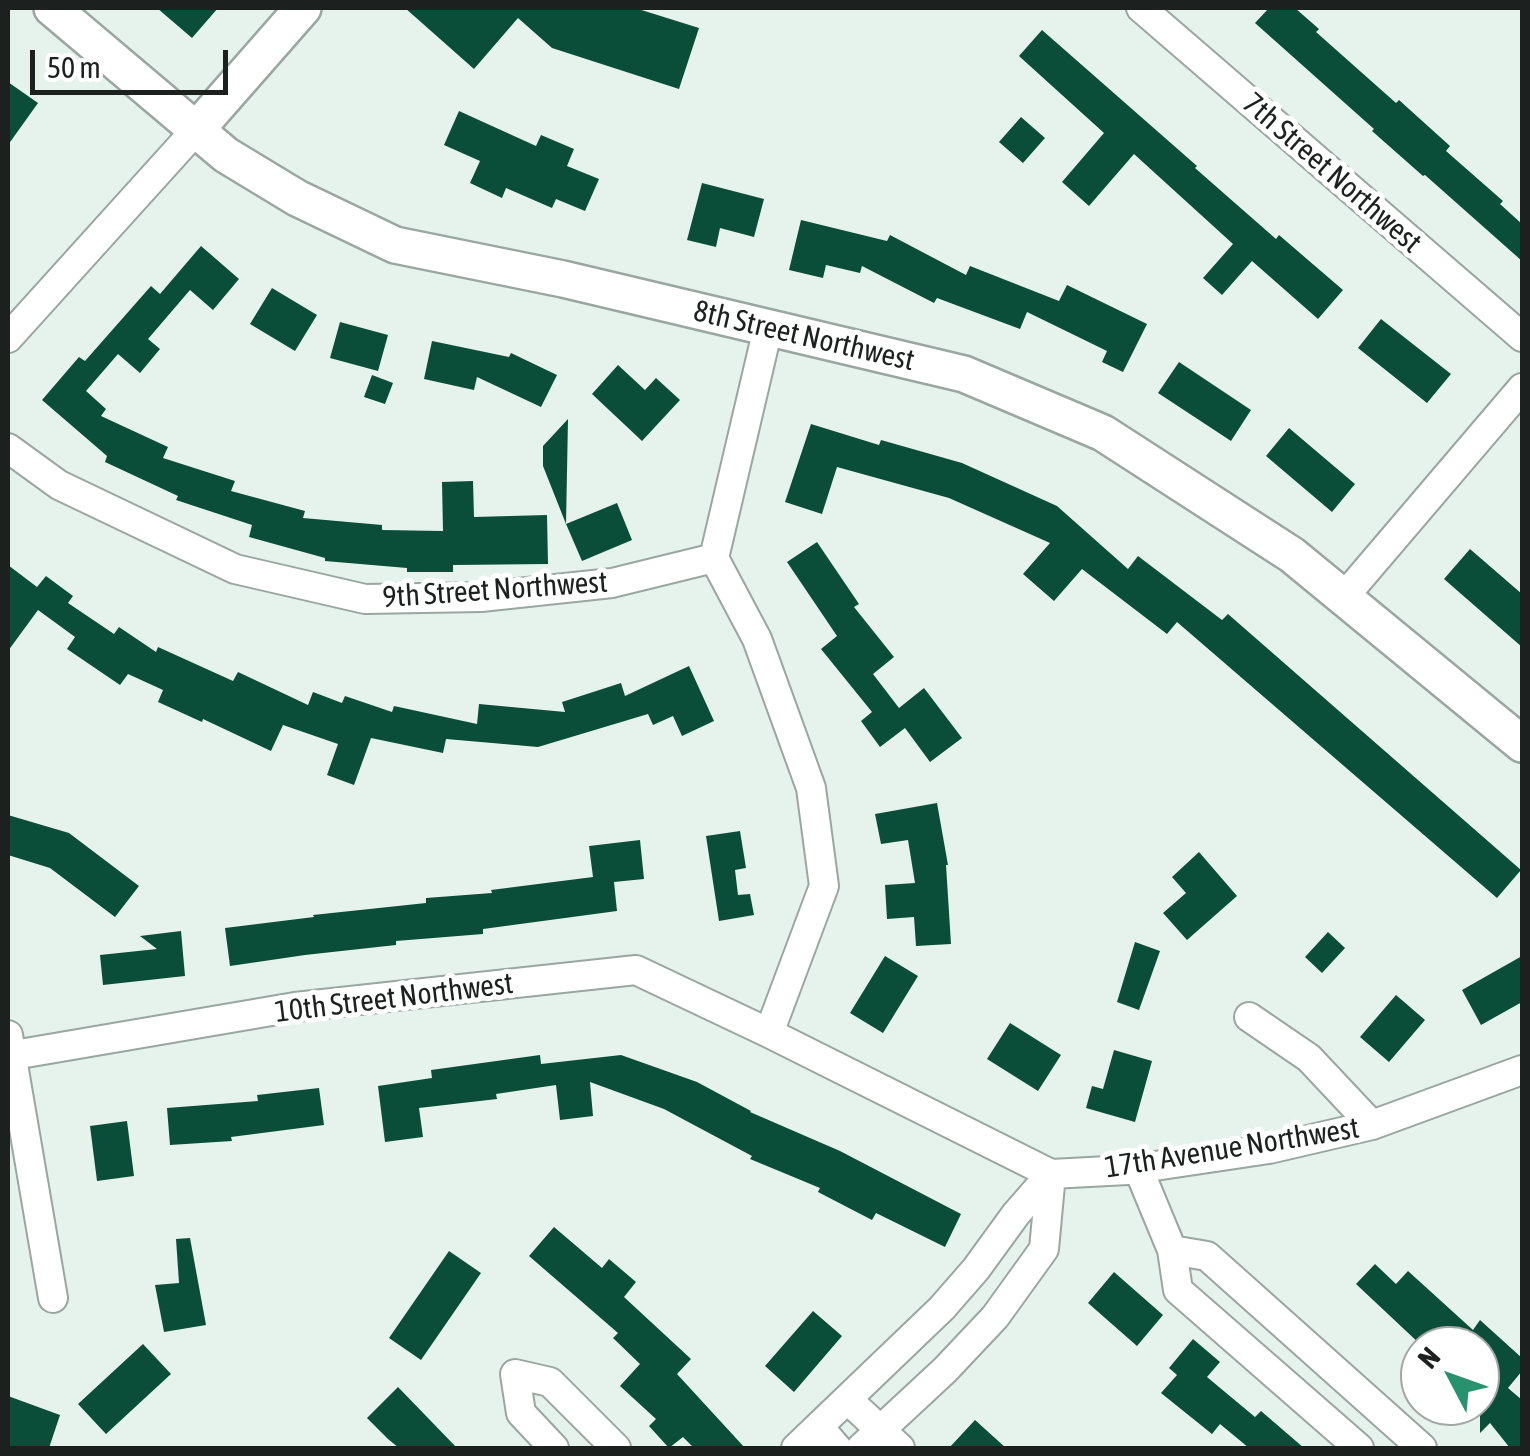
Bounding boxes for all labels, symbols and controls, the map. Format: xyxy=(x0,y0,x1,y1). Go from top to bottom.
scale bar xyxy=(35,30,232,92)
text: 50 m xyxy=(47,50,101,84)
street label: 7th Street Northwest xyxy=(1235,86,1429,260)
street label: 8th Street Northwest xyxy=(690,293,918,379)
street label: 9th Street Northwest xyxy=(381,564,609,616)
street label: 10th Street Northwest xyxy=(273,966,515,1030)
street label: 17th Avenue Northwest xyxy=(1102,1110,1362,1186)
north arrow xyxy=(1400,1326,1500,1426)
text: N xyxy=(1411,1341,1446,1374)

